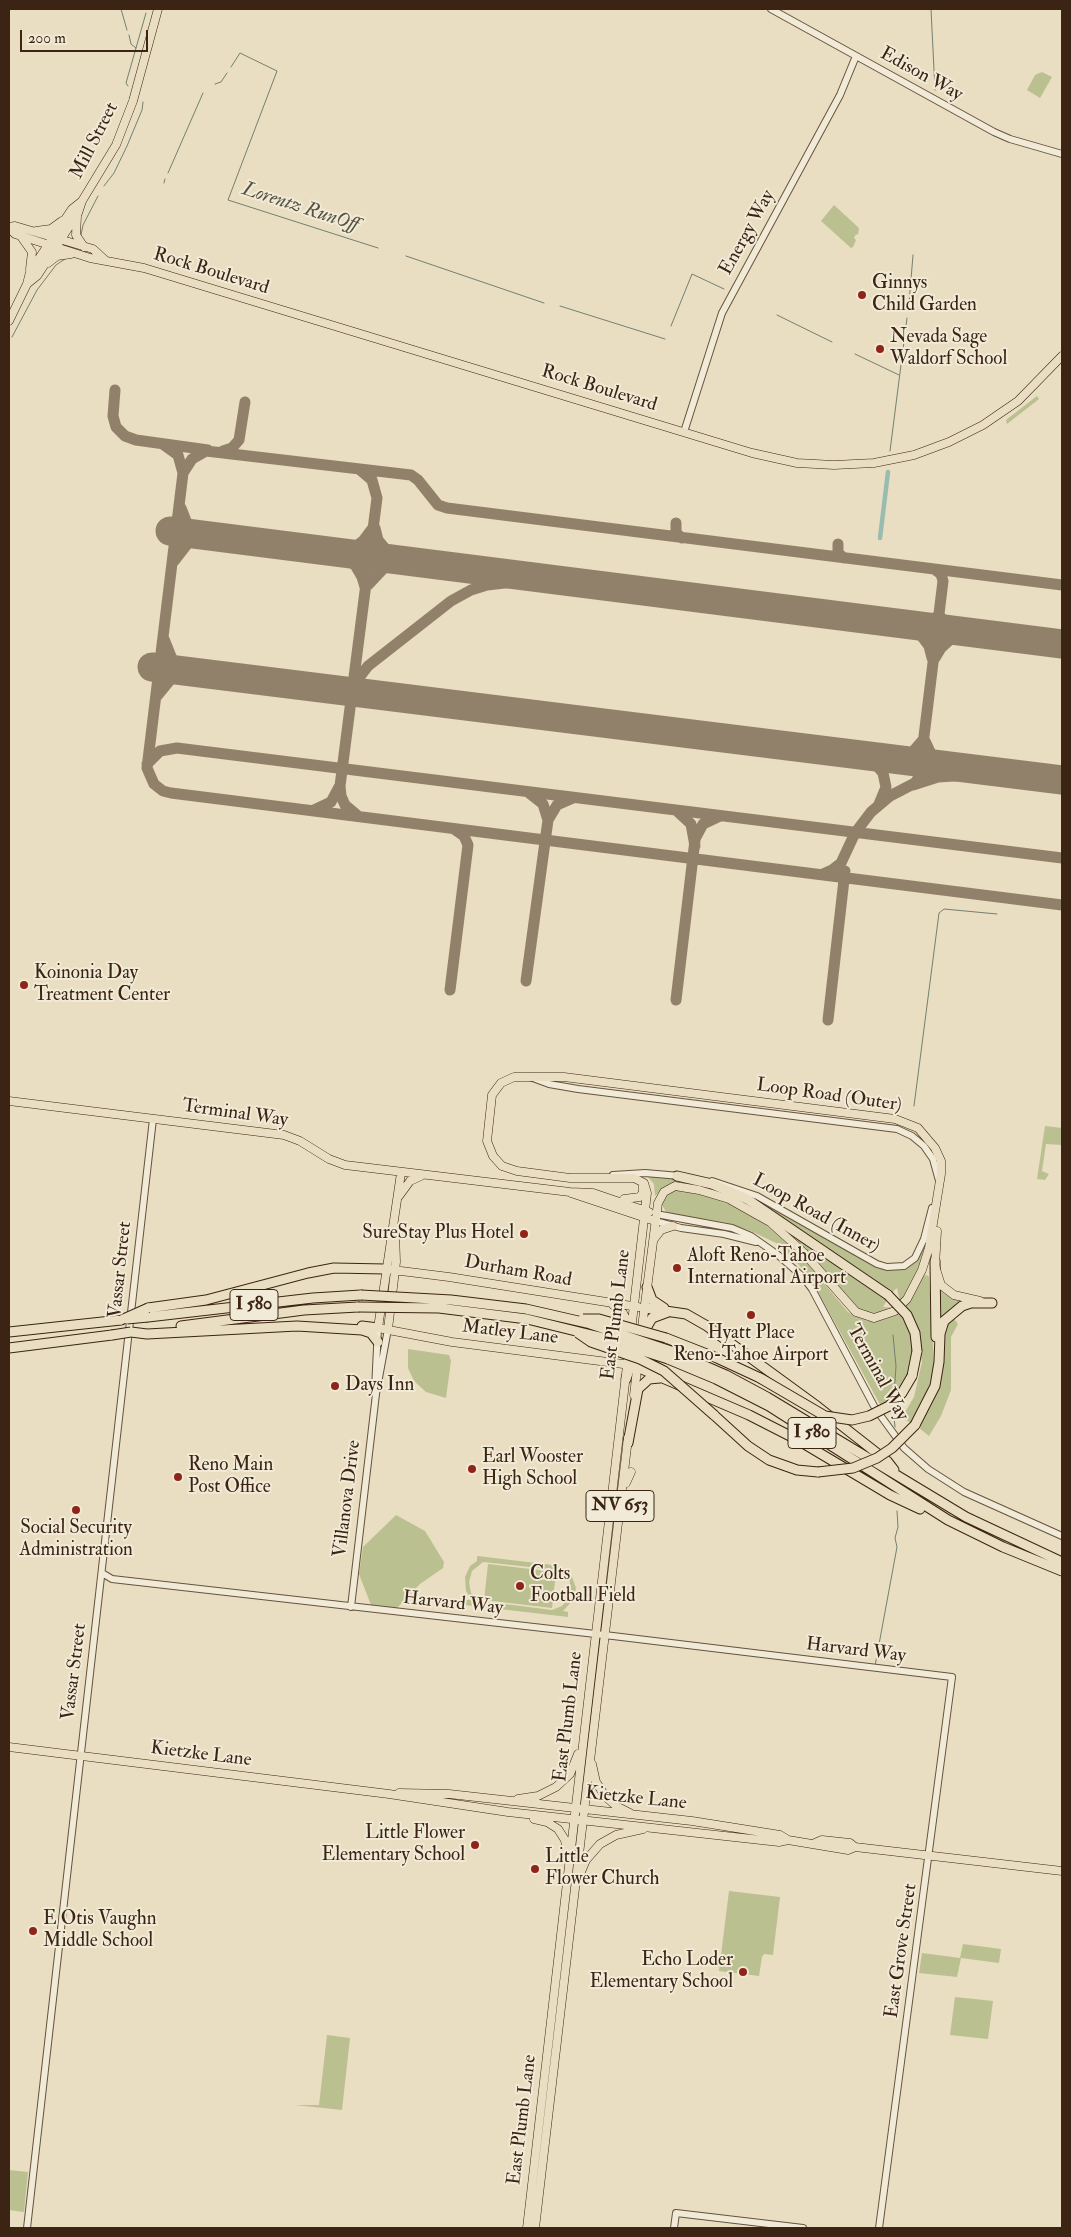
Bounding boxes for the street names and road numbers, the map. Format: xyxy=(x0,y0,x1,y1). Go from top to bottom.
street label: Edison Way xyxy=(876,43,966,107)
street label: Mill Street xyxy=(66,99,124,183)
street label: Energy Way xyxy=(715,186,781,280)
street label: Rock Boulevard xyxy=(150,244,272,300)
street label: Rock Boulevard xyxy=(538,361,660,417)
street label: Loop Road (Outer) xyxy=(755,1075,903,1117)
street label: Terminal Way xyxy=(181,1095,289,1133)
street label: Loop Road (Inner) xyxy=(748,1170,884,1258)
street label: Vassar Street xyxy=(105,1220,137,1320)
street label: East Plumb Lane xyxy=(598,1248,636,1382)
street label: Durham Road xyxy=(463,1251,573,1293)
road number: I 580 xyxy=(230,1290,278,1320)
street label: Matley Lane xyxy=(461,1316,559,1350)
street label: Terminal Way xyxy=(841,1321,913,1425)
road number: I 580 xyxy=(788,1418,836,1449)
street label: Villanova Drive xyxy=(329,1439,367,1559)
road number: NV 653 xyxy=(586,1490,654,1522)
street label: Harvard Way xyxy=(402,1587,504,1621)
street label: Vassar Street xyxy=(58,1622,92,1722)
street label: Harvard Way xyxy=(805,1634,907,1668)
street label: East Plumb Lane xyxy=(550,1650,588,1784)
street label: Kietzke Lane xyxy=(149,1737,253,1773)
street label: Kietzke Lane xyxy=(584,1782,688,1816)
street label: East Grove Street xyxy=(881,1882,923,2020)
street label: East Plumb Lane xyxy=(504,2053,542,2187)

